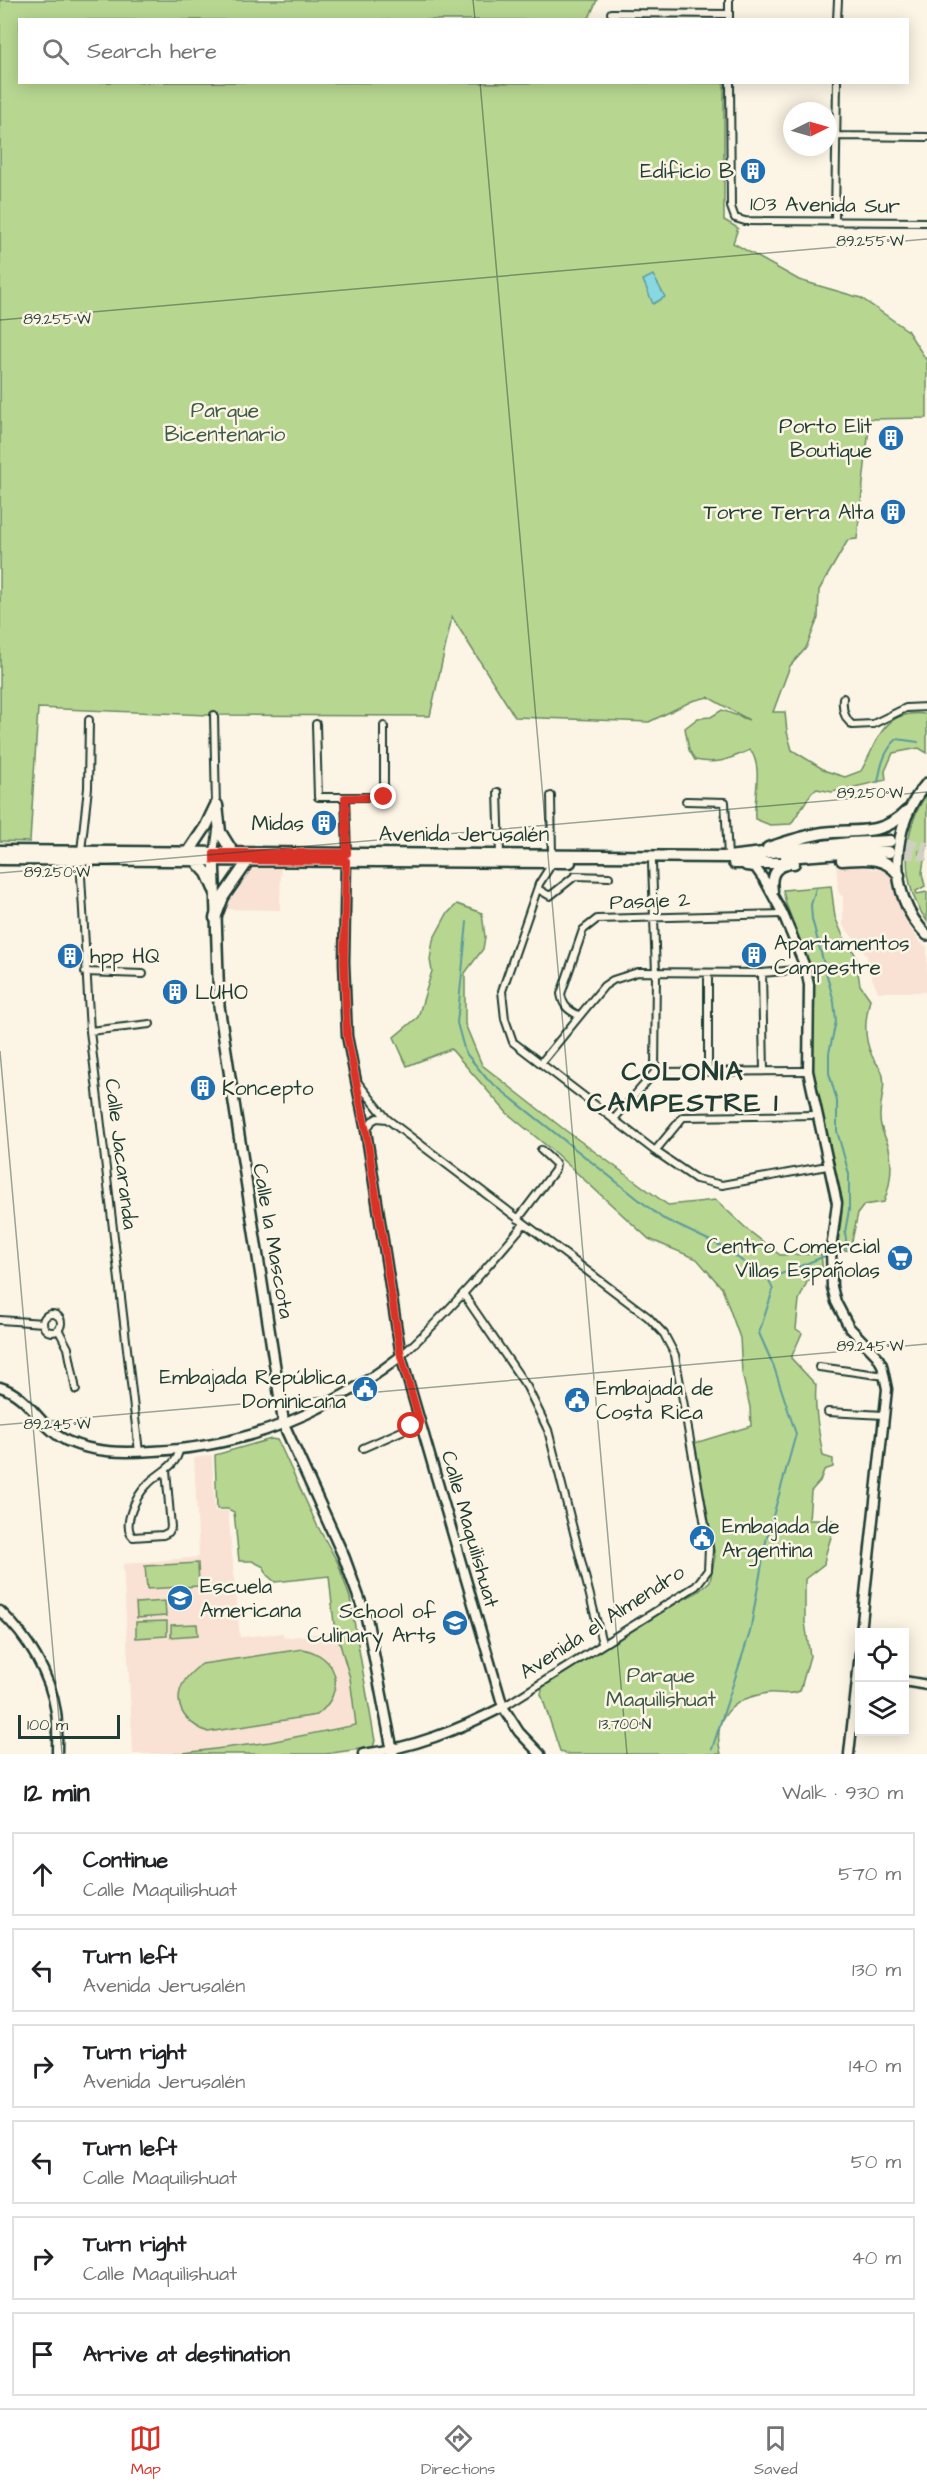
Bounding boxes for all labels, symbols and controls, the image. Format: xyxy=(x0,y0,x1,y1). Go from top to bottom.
search box xyxy=(18,18,909,84)
icon: search xyxy=(39,35,72,68)
text: Search here xyxy=(87,36,217,67)
north arrow xyxy=(783,102,837,156)
building icon: Edificio B xyxy=(738,156,768,186)
place label: Edificio B xyxy=(640,157,734,186)
street label: 103 Avenida Sur xyxy=(750,189,901,221)
text: 89.255°W xyxy=(836,231,904,252)
text: 89.255°W xyxy=(23,309,91,330)
park label: Parque Bicentenario xyxy=(165,396,286,449)
place label: Porto Elit Boutique xyxy=(779,412,873,465)
building icon: Porto Elit Boutique xyxy=(876,423,906,453)
building icon: Torre Terra Alta xyxy=(878,497,908,527)
place label: Torre Terra Alta xyxy=(704,498,874,527)
route end xyxy=(370,783,396,809)
text: 89.250°W xyxy=(837,783,903,804)
building icon: Midas xyxy=(309,808,339,838)
place label: Midas xyxy=(251,809,304,838)
street label: Avenida Jerusalén xyxy=(379,820,549,849)
text: 89.250°W xyxy=(24,862,90,883)
street label: Pasaje 2 xyxy=(609,885,691,917)
place label: Apartamentos Campestre xyxy=(774,929,910,983)
building icon: Apartamentos Campestre xyxy=(739,940,769,970)
building icon: hpp HQ xyxy=(55,941,85,971)
place label: hpp HQ xyxy=(90,942,160,972)
building icon: LUHO xyxy=(160,977,190,1007)
place label: LUHO xyxy=(195,978,248,1007)
district label: COLONIA CAMPESTRE 1 xyxy=(587,1053,779,1122)
building icon: Koncepto xyxy=(188,1073,218,1103)
place label: Koncepto xyxy=(222,1074,314,1104)
street label: Calle Jacaranda xyxy=(97,1077,145,1231)
street label: Calle la Mascota xyxy=(245,1161,301,1321)
place label: Centro Comercial Villas Españolas xyxy=(707,1232,880,1286)
supermarket icon: Centro Comercial Villas Españolas xyxy=(885,1243,915,1273)
text: 89.245°W xyxy=(836,1336,904,1357)
place label: Embajada República Dominicana xyxy=(160,1363,346,1416)
public building icon: Embajada República Dominicana xyxy=(350,1374,380,1404)
place label: Embajada de Costa Rica xyxy=(596,1374,714,1427)
public building icon: Embajada de Costa Rica xyxy=(562,1385,592,1415)
route start xyxy=(397,1412,423,1438)
text: 89.245°W xyxy=(23,1414,91,1435)
street label: Calle Maquilishuat xyxy=(434,1447,506,1611)
place label: Embajada de Argentina xyxy=(722,1512,840,1567)
public building icon: Embajada de Argentina xyxy=(687,1523,717,1553)
street label: Avenida el Almendro xyxy=(514,1558,690,1686)
place label: Escuela Americana xyxy=(200,1572,301,1625)
school or university icon: Escuela Americana xyxy=(165,1583,195,1613)
place label: School of Culinary Arts xyxy=(307,1597,437,1652)
school or university icon: School of Culinary Arts xyxy=(440,1608,470,1638)
map controls xyxy=(855,1628,909,1736)
button: locate xyxy=(855,1628,909,1682)
park label: Parque Maquilishuat xyxy=(606,1661,716,1714)
button: layers xyxy=(855,1682,909,1736)
scale bar xyxy=(18,1712,120,1740)
text: 100 m xyxy=(27,1714,68,1736)
text: 13.700°N xyxy=(599,1714,651,1735)
text: 12 min xyxy=(24,1775,90,1811)
text: Walk · 930 m xyxy=(782,1779,903,1807)
text: Continue xyxy=(83,1845,168,1876)
icon: ahead xyxy=(26,1858,59,1891)
text: 570 m xyxy=(838,1860,901,1888)
text: Calle Maquilishuat xyxy=(83,1876,237,1904)
text: Turn left xyxy=(83,1941,177,1972)
icon: left xyxy=(26,1954,59,1987)
text: 130 m xyxy=(852,1956,901,1984)
text: Avenida Jerusalén xyxy=(83,1972,245,2000)
text: Turn right xyxy=(83,2037,186,2068)
icon: right xyxy=(26,2050,59,2083)
text: 140 m xyxy=(849,2052,901,2080)
text: Avenida Jerusalén xyxy=(83,2068,245,2096)
text: Turn left xyxy=(83,2133,177,2164)
icon: left xyxy=(26,2146,59,2179)
text: 50 m xyxy=(851,2148,901,2176)
text: Calle Maquilishuat xyxy=(83,2164,237,2192)
text: Turn right xyxy=(83,2229,186,2260)
icon: right xyxy=(26,2242,59,2275)
text: 40 m xyxy=(851,2244,901,2272)
text: Calle Maquilishuat xyxy=(83,2260,237,2288)
icon: arrive xyxy=(26,2338,59,2371)
text: Arrive at destination xyxy=(83,2339,290,2370)
tab: Map xyxy=(129,2422,162,2480)
tab: Directions xyxy=(421,2422,495,2480)
tab: Saved xyxy=(754,2422,798,2480)

